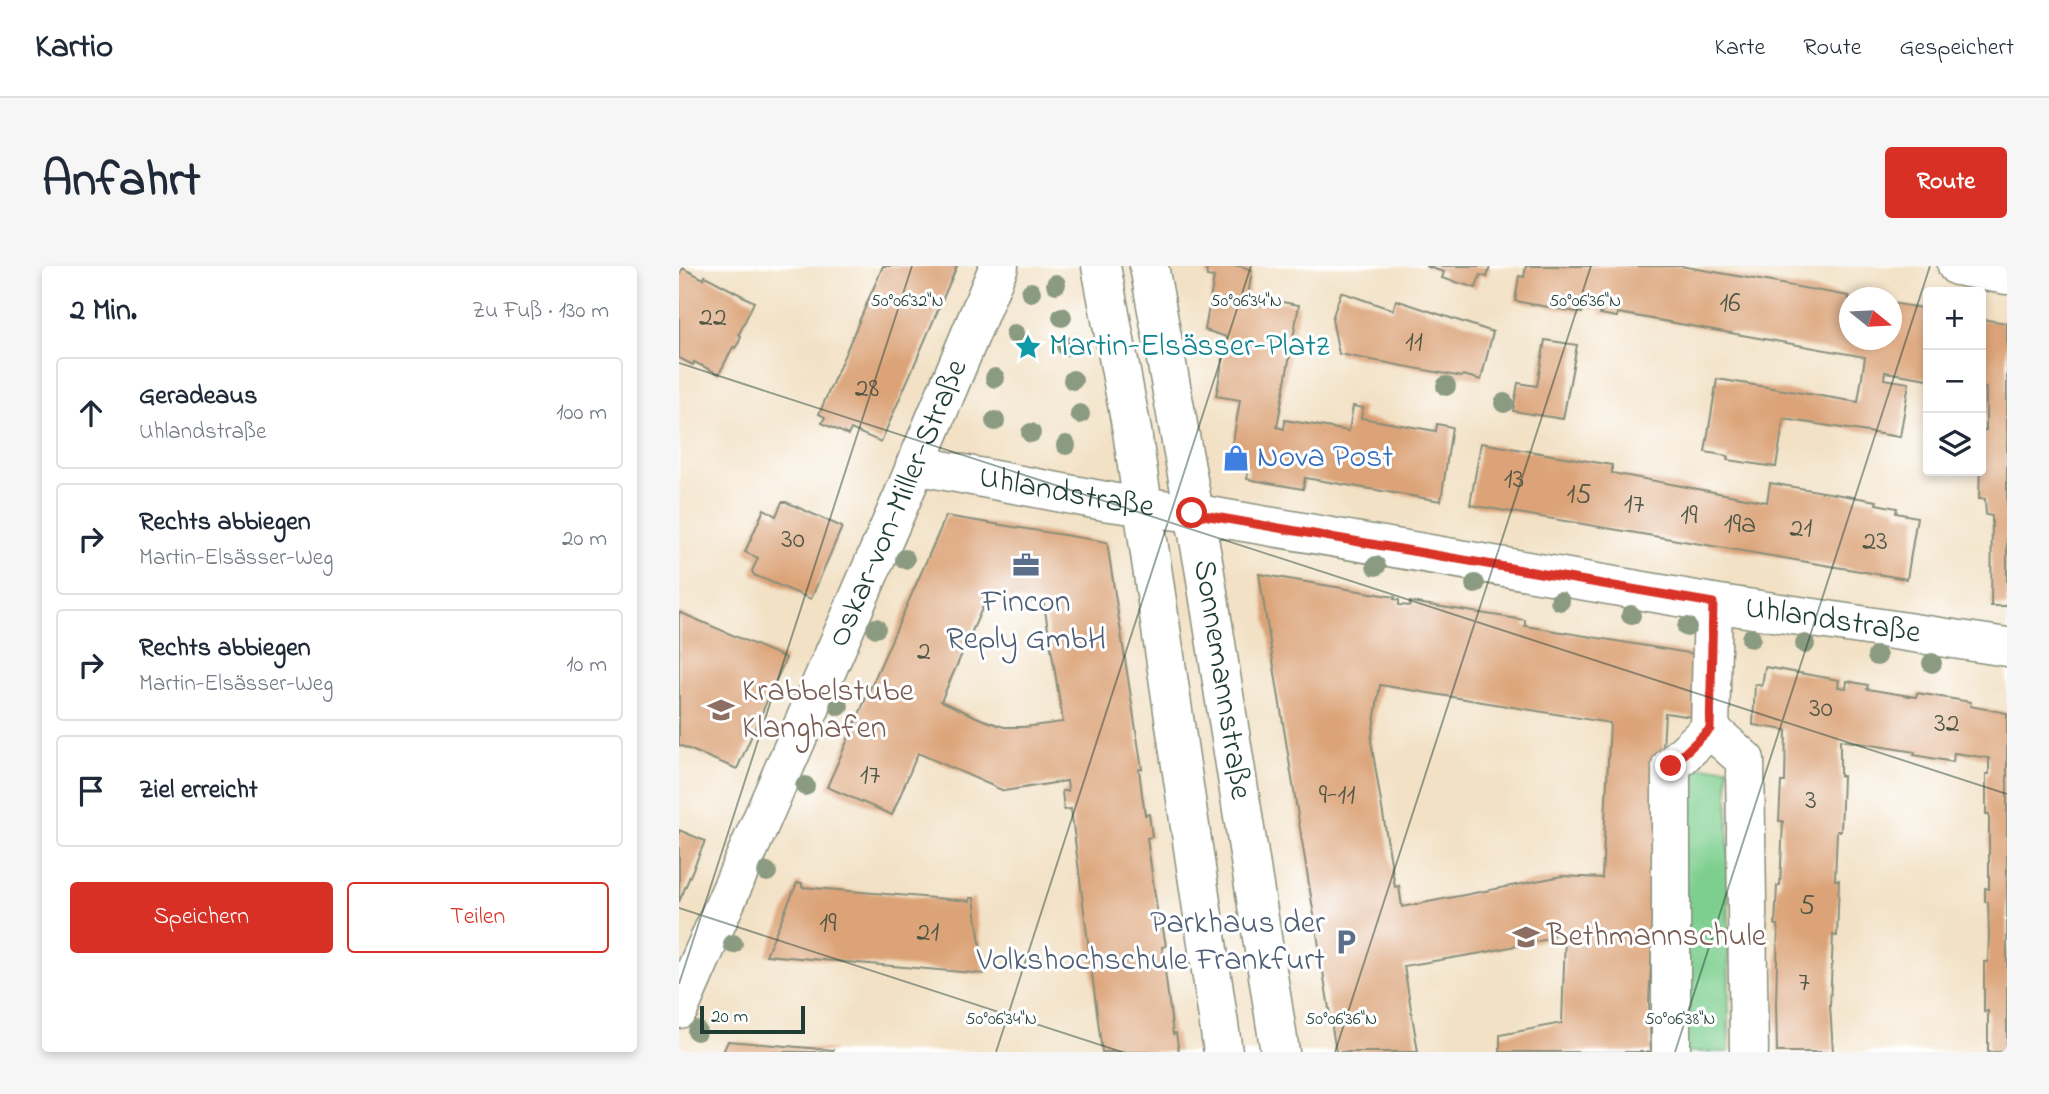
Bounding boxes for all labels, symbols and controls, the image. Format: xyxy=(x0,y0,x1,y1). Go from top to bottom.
text: Kartio xyxy=(35,24,113,72)
text: Karte xyxy=(1714,31,1765,66)
text: Route xyxy=(1803,31,1862,66)
text: Gespeichert xyxy=(1900,31,2014,66)
text: Anfahrt xyxy=(42,146,200,218)
button: Route xyxy=(1885,147,2007,218)
house number: 16 xyxy=(1719,284,1741,325)
north arrow xyxy=(1839,287,1902,350)
map controls xyxy=(1923,287,1986,476)
button: + xyxy=(1923,287,1986,350)
text: 50°06'32"N xyxy=(870,289,944,315)
text: 50°06'34"N xyxy=(1210,289,1282,315)
text: 50°06'36"N xyxy=(1549,289,1621,315)
text: 2 Min. xyxy=(70,290,137,334)
text: Zu Fuß · 130 m xyxy=(472,295,609,328)
house number: 22 xyxy=(699,298,727,339)
house number: 11 xyxy=(1405,323,1423,364)
place label: Martin-Elsässer-Platz xyxy=(1049,324,1330,371)
place icon: Martin-Elsässer-Platz xyxy=(1013,332,1043,362)
button: − xyxy=(1923,350,1986,413)
street label: Oskar-von-Miller-Straße xyxy=(816,352,981,655)
house number: 28 xyxy=(855,369,879,410)
text: Geradeaus xyxy=(139,378,257,416)
icon: ahead xyxy=(72,394,110,432)
text: 100 m xyxy=(556,397,607,430)
button: layers xyxy=(1923,413,1986,476)
text: Uhlandstraße xyxy=(139,416,266,449)
place label: Nova Post xyxy=(1257,435,1393,482)
shop icon: Nova Post xyxy=(1221,443,1251,473)
street label: Uhlandstraße xyxy=(975,454,1158,531)
house number: 13 xyxy=(1504,460,1524,501)
house number: 15 xyxy=(1567,475,1591,516)
house number: 17 xyxy=(1624,485,1645,526)
house number: 19 xyxy=(1680,496,1698,537)
route start xyxy=(1176,497,1207,528)
text: Rechts abbiegen xyxy=(139,504,311,542)
house number: 19a xyxy=(1724,505,1756,546)
house number: 21 xyxy=(1790,509,1813,550)
icon: right xyxy=(72,520,110,558)
house number: 30 xyxy=(781,520,805,561)
house number: 23 xyxy=(1862,522,1888,563)
text: 20 m xyxy=(562,523,607,556)
text: Martin-Elsässer-Weg xyxy=(139,542,333,575)
office icon: Fincon Reply GmbH xyxy=(1011,550,1041,580)
street label: Sonnemannstraße xyxy=(1180,556,1264,804)
place label: Fincon Reply GmbH xyxy=(946,580,1106,664)
street label: Uhlandstraße xyxy=(1742,585,1925,657)
text: Rechts abbiegen xyxy=(139,630,311,668)
house number: 2 xyxy=(917,632,931,673)
icon: right xyxy=(72,646,110,684)
text: 10 m xyxy=(566,649,607,682)
text: Martin-Elsässer-Weg xyxy=(139,668,333,701)
place label: Krabbelstube Klanghafen xyxy=(742,669,914,753)
house number: 30 xyxy=(1809,689,1833,730)
school or university icon: Krabbelstube Klanghafen xyxy=(706,695,736,725)
house number: 32 xyxy=(1934,704,1960,745)
route end xyxy=(1655,750,1686,781)
house number: 17 xyxy=(860,756,881,797)
icon: arrive xyxy=(72,772,110,810)
text: Ziel erreicht xyxy=(139,772,258,810)
house number: 9-11 xyxy=(1319,776,1355,817)
house number: 3 xyxy=(1805,781,1817,822)
button: Speichern xyxy=(70,882,333,953)
button: Teilen xyxy=(347,882,609,953)
house number: 5 xyxy=(1799,886,1815,927)
place label: Parkhaus der Volkshochschule Frankfurt xyxy=(976,901,1325,985)
house number: 19 xyxy=(819,904,837,945)
house number: 21 xyxy=(917,913,940,954)
place label: Bethmannschule xyxy=(1546,914,1767,961)
school or university icon: Bethmannschule xyxy=(1511,922,1541,952)
parking icon: Parkhaus der Volkshochschule Frankfurt xyxy=(1331,927,1361,957)
house number: 7 xyxy=(1798,963,1810,1004)
scale bar xyxy=(700,1003,805,1035)
text: 20 m xyxy=(711,1004,748,1031)
text: 50°06'34"N xyxy=(965,1007,1037,1033)
text: 50°06'36"N xyxy=(1305,1007,1377,1033)
text: 50°06'38"N xyxy=(1644,1007,1716,1033)

